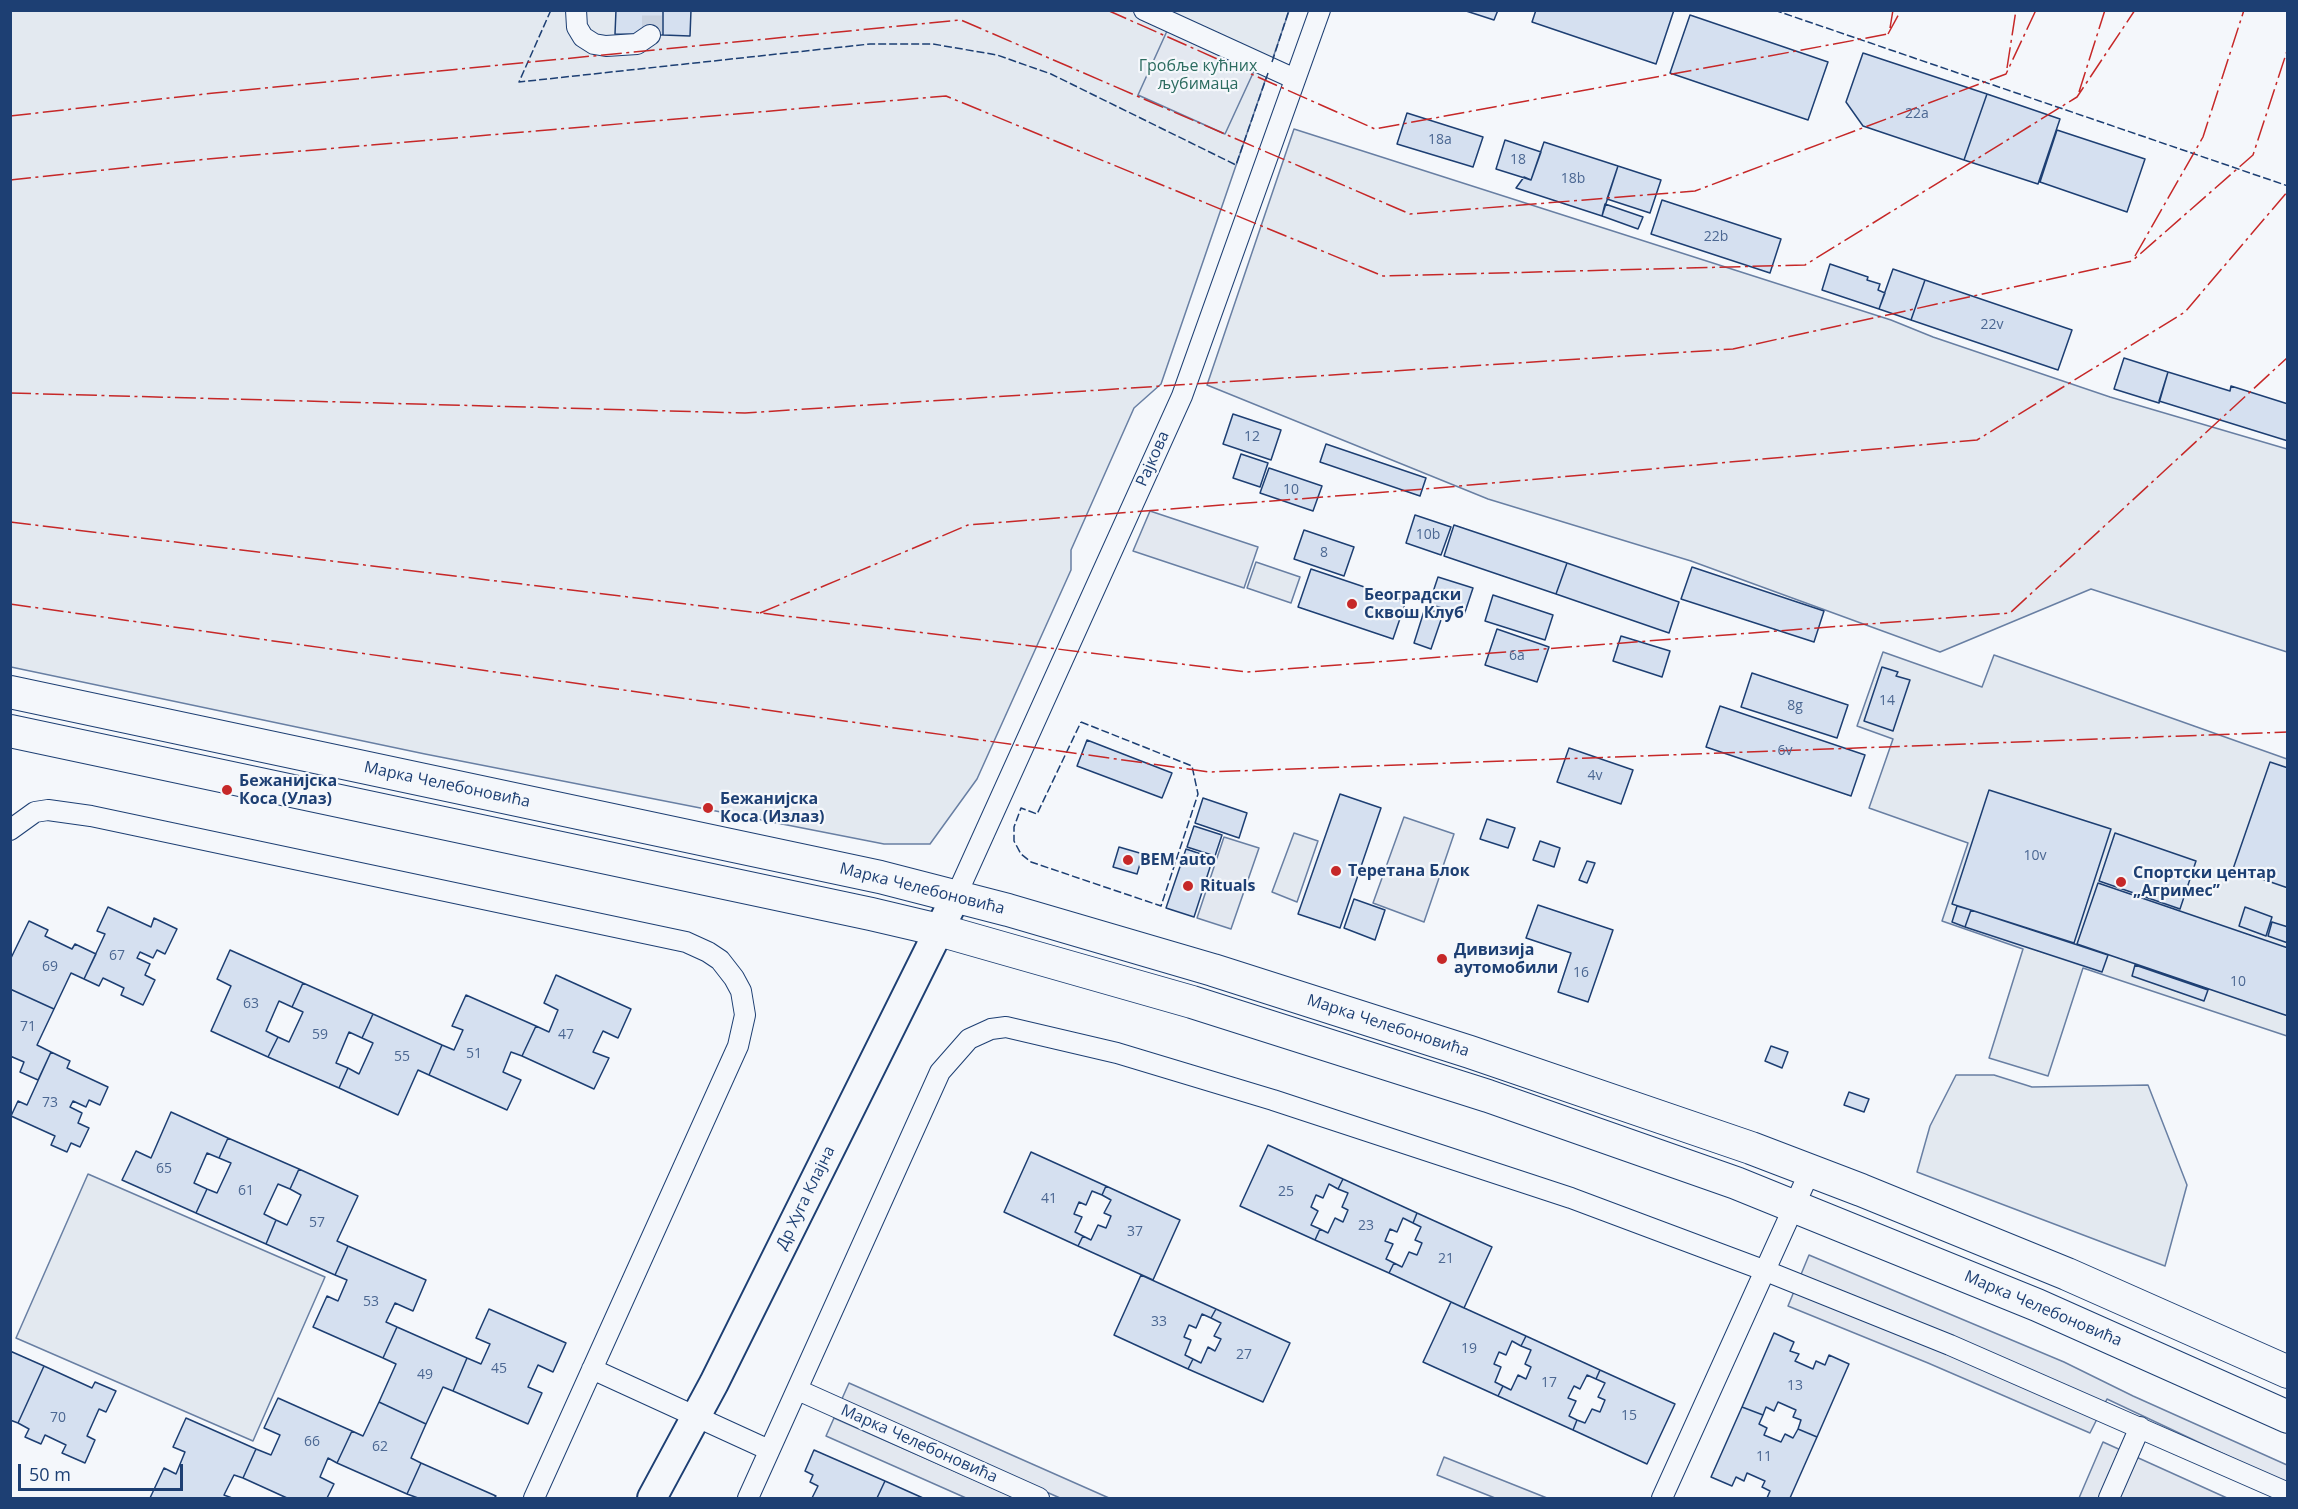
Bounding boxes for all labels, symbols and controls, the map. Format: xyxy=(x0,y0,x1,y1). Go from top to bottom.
park label: Гробље кућних љубимаца xyxy=(1139,56,1257,94)
house number: 22a xyxy=(1905,106,1929,122)
house number: 18a xyxy=(1428,132,1452,148)
house number: 18 xyxy=(1510,152,1526,168)
house number: 18b xyxy=(1561,171,1585,187)
house number: 22b xyxy=(1704,229,1728,245)
house number: 22v xyxy=(1980,317,2004,333)
street label: Рајкова xyxy=(1132,428,1174,490)
house number: 12 xyxy=(1244,429,1260,445)
house number: 10 xyxy=(1283,482,1299,498)
house number: 10b xyxy=(1416,527,1440,543)
house number: 8 xyxy=(1320,545,1328,561)
place label: Београдски Сквош Клуб xyxy=(1364,585,1464,623)
marker: Београдски Сквош Клуб xyxy=(1345,597,1359,611)
house number: 6a xyxy=(1509,648,1525,664)
house number: 14 xyxy=(1879,693,1895,709)
house number: 8g xyxy=(1787,698,1803,714)
house number: 6v xyxy=(1778,743,1792,759)
street label: Марка Челебоновића xyxy=(362,758,532,812)
house number: 4v xyxy=(1588,768,1602,784)
place label: Бежанијска Коса (Улаз) xyxy=(239,771,337,809)
marker: Бежанијска Коса (Улаз) xyxy=(220,783,234,797)
place label: Бежанијска Коса (Излаз) xyxy=(720,789,824,827)
marker: Бежанијска Коса (Излаз) xyxy=(701,801,715,815)
house number: 10v xyxy=(2023,848,2047,864)
place label: BEM auto xyxy=(1140,850,1216,870)
marker: BEM auto xyxy=(1121,853,1135,867)
street label: Марка Челебоновића xyxy=(837,859,1007,919)
place label: Теретана Блок xyxy=(1348,861,1470,881)
place label: Спортски центар „Агримес” xyxy=(2133,863,2276,901)
marker: Теретана Блок xyxy=(1329,864,1343,878)
marker: Спортски центар „Агримес” xyxy=(2114,875,2128,889)
place label: Rituals xyxy=(1200,876,1255,896)
marker: Rituals xyxy=(1181,879,1195,893)
place label: Дивизија аутомобили xyxy=(1454,940,1558,978)
house number: 67 xyxy=(109,948,125,964)
marker: Дивизија аутомобили xyxy=(1435,952,1449,966)
house number: 69 xyxy=(42,959,58,975)
house number: 16 xyxy=(1573,965,1589,981)
house number: 10 xyxy=(2230,974,2246,990)
street label: Марка Челебоновића xyxy=(1304,991,1472,1061)
house number: 63 xyxy=(243,996,259,1012)
house number: 71 xyxy=(20,1019,36,1035)
house number: 59 xyxy=(312,1027,328,1043)
house number: 47 xyxy=(558,1027,574,1043)
house number: 51 xyxy=(466,1046,482,1062)
house number: 55 xyxy=(394,1049,410,1065)
house number: 73 xyxy=(42,1095,58,1111)
street label: Др Хуга Клајна xyxy=(773,1143,839,1253)
house number: 65 xyxy=(156,1161,172,1177)
house number: 61 xyxy=(238,1183,254,1199)
house number: 25 xyxy=(1278,1184,1294,1200)
house number: 41 xyxy=(1041,1191,1057,1207)
house number: 57 xyxy=(309,1215,325,1231)
house number: 23 xyxy=(1358,1218,1374,1234)
house number: 37 xyxy=(1127,1224,1143,1240)
house number: 21 xyxy=(1438,1251,1454,1267)
street label: Марка Челебоновића xyxy=(1961,1267,2125,1351)
house number: 53 xyxy=(363,1294,379,1310)
house number: 33 xyxy=(1151,1314,1167,1330)
house number: 19 xyxy=(1461,1341,1477,1357)
house number: 27 xyxy=(1236,1347,1252,1363)
house number: 45 xyxy=(491,1361,507,1377)
house number: 49 xyxy=(417,1367,433,1383)
house number: 17 xyxy=(1541,1375,1557,1391)
house number: 13 xyxy=(1787,1378,1803,1394)
street label: Марка Челебоновића xyxy=(838,1401,1000,1487)
house number: 15 xyxy=(1621,1408,1637,1424)
house number: 70 xyxy=(50,1410,66,1426)
house number: 66 xyxy=(304,1434,320,1450)
house number: 62 xyxy=(372,1439,388,1455)
house number: 11 xyxy=(1756,1449,1772,1465)
scale bar xyxy=(21,1452,186,1490)
text: 50 m xyxy=(29,1462,71,1486)

